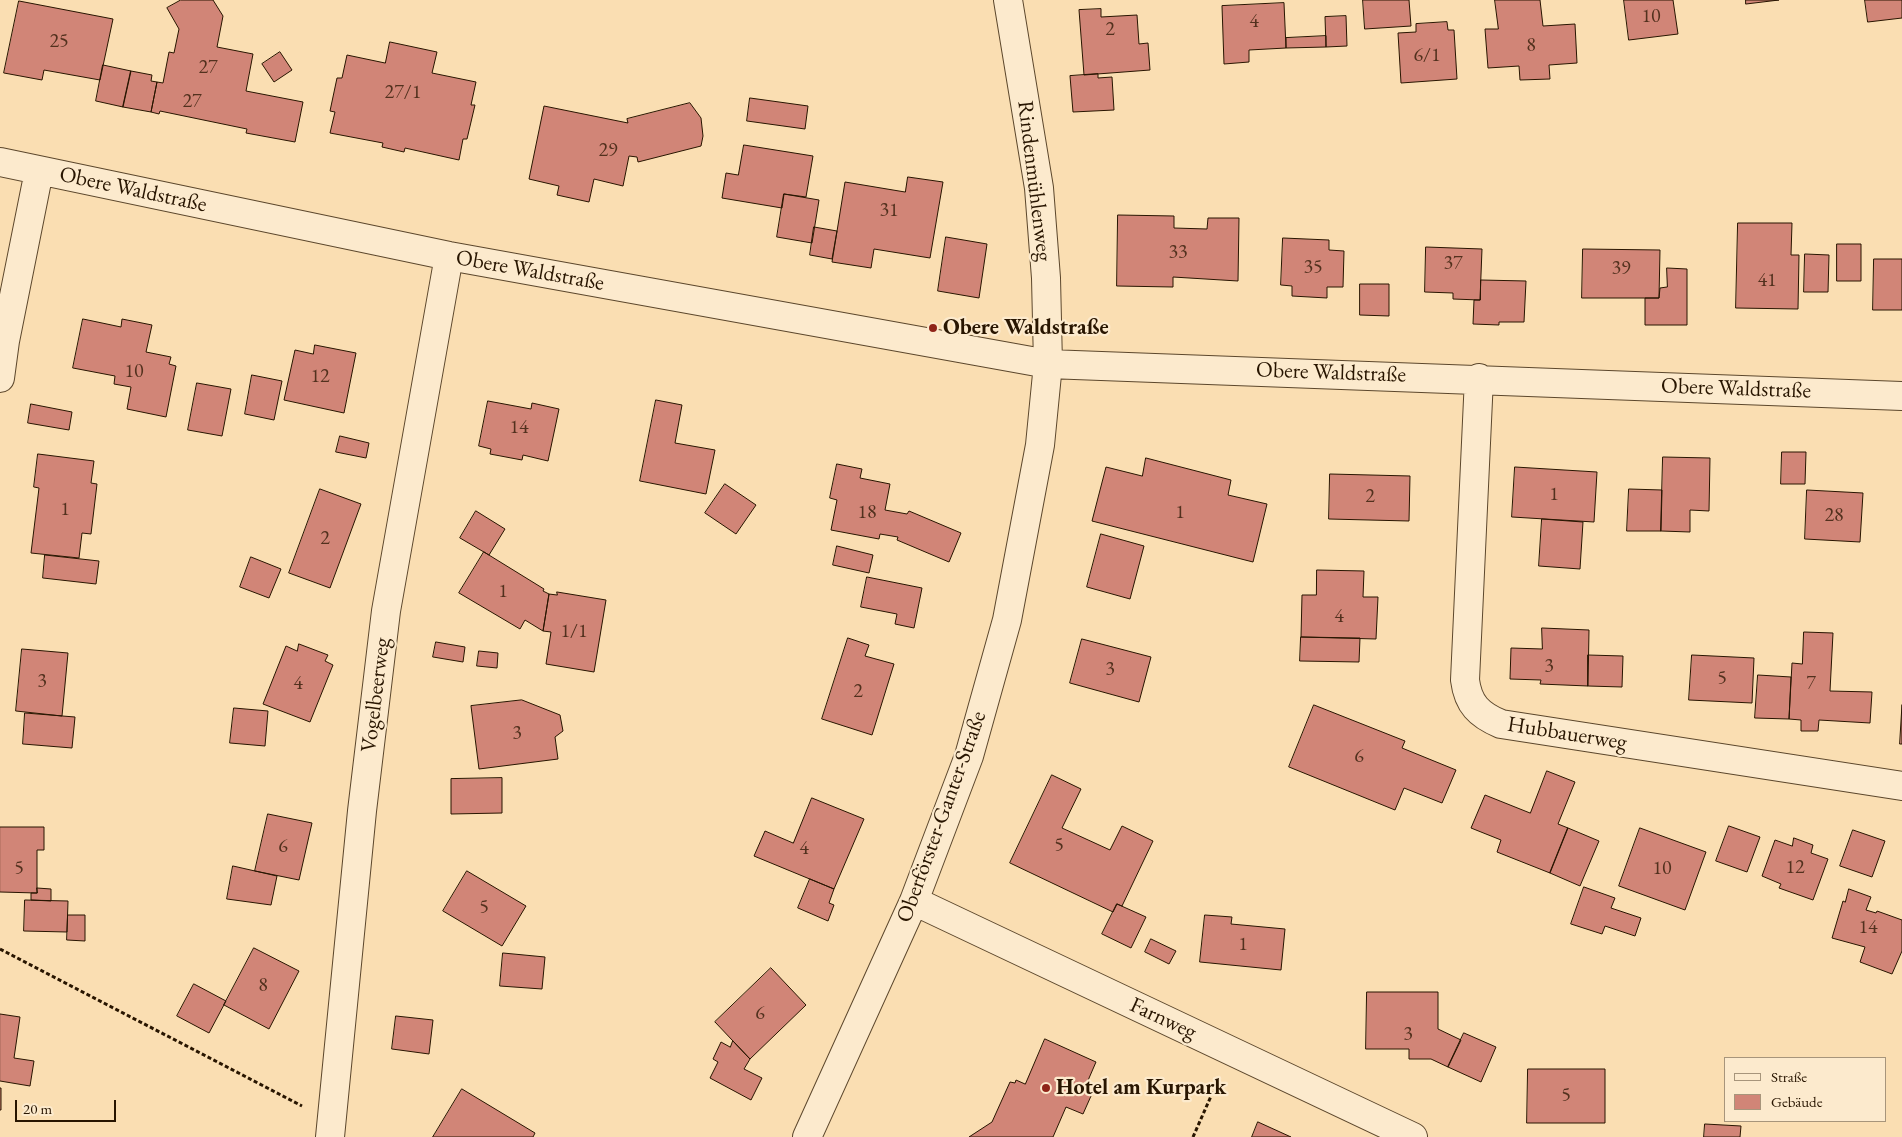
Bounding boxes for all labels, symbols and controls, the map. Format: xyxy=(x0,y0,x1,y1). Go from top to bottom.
house number: 10 xyxy=(1641,5,1661,29)
house number: 4 xyxy=(1249,10,1259,34)
house number: 2 xyxy=(1105,18,1115,42)
house number: 25 xyxy=(49,30,69,54)
house number: 8 xyxy=(1526,34,1536,58)
house number: 6/1 xyxy=(1413,44,1441,68)
house number: 27 xyxy=(198,56,218,80)
house number: 27/1 xyxy=(385,81,421,105)
house number: 27 xyxy=(182,90,202,114)
street label: Rindenmühlenweg xyxy=(1011,99,1057,263)
house number: 29 xyxy=(598,139,618,163)
street label: Obere Waldstraße xyxy=(57,161,209,219)
house number: 31 xyxy=(879,199,899,223)
house number: 33 xyxy=(1168,241,1188,265)
street label: Obere Waldstraße xyxy=(454,245,606,297)
house number: 37 xyxy=(1443,252,1463,276)
house number: 35 xyxy=(1303,256,1323,280)
house number: 39 xyxy=(1611,257,1631,281)
house number: 41 xyxy=(1757,269,1777,293)
place label: Obere Waldstraße xyxy=(943,315,1109,341)
marker: Obere Waldstraße xyxy=(927,322,939,334)
street label: Obere Waldstraße xyxy=(1256,357,1406,389)
house number: 10 xyxy=(124,360,144,384)
house number: 12 xyxy=(310,365,330,389)
street label: Obere Waldstraße xyxy=(1661,373,1811,405)
house number: 14 xyxy=(509,416,529,440)
house number: 1 xyxy=(1549,483,1559,507)
house number: 2 xyxy=(1365,485,1375,509)
house number: 1 xyxy=(60,498,70,522)
house number: 18 xyxy=(857,501,877,525)
house number: 1 xyxy=(1175,501,1185,525)
house number: 28 xyxy=(1824,504,1844,528)
house number: 2 xyxy=(320,527,330,551)
house number: 1 xyxy=(498,580,508,604)
house number: 4 xyxy=(1334,605,1344,629)
house number: 1/1 xyxy=(560,620,588,644)
street label: Vogelbeerweg xyxy=(356,636,396,754)
house number: 3 xyxy=(1544,655,1554,679)
house number: 3 xyxy=(1105,658,1115,682)
house number: 5 xyxy=(1717,667,1727,691)
house number: 3 xyxy=(37,670,47,694)
house number: 4 xyxy=(293,672,303,696)
house number: 7 xyxy=(1806,672,1816,696)
house number: 2 xyxy=(853,680,863,704)
street label: Oberförster-Ganter-Straße xyxy=(891,708,993,926)
street label: Hubbauerweg xyxy=(1505,712,1629,756)
house number: 3 xyxy=(512,722,522,746)
house number: 6 xyxy=(1354,745,1364,769)
house number: 5 xyxy=(1054,834,1064,858)
house number: 6 xyxy=(278,835,288,859)
house number: 4 xyxy=(799,837,809,861)
house number: 12 xyxy=(1785,856,1805,880)
house number: 5 xyxy=(14,857,24,881)
house number: 10 xyxy=(1652,857,1672,881)
house number: 5 xyxy=(479,896,489,920)
house number: 14 xyxy=(1858,916,1878,940)
house number: 1 xyxy=(1238,933,1248,957)
house number: 8 xyxy=(258,974,268,998)
street label: Farnweg xyxy=(1125,992,1201,1046)
house number: 6 xyxy=(755,1002,765,1026)
house number: 3 xyxy=(1403,1023,1413,1047)
legend xyxy=(1724,1057,1887,1122)
text: Straße xyxy=(1771,1067,1807,1086)
place label: Hotel am Kurpark xyxy=(1056,1075,1226,1101)
marker: Hotel am Kurpark xyxy=(1040,1082,1052,1094)
house number: 5 xyxy=(1561,1084,1571,1108)
scale bar xyxy=(18,1090,119,1122)
text: Gebäude xyxy=(1771,1092,1823,1111)
text: 20 m xyxy=(23,1099,52,1118)

